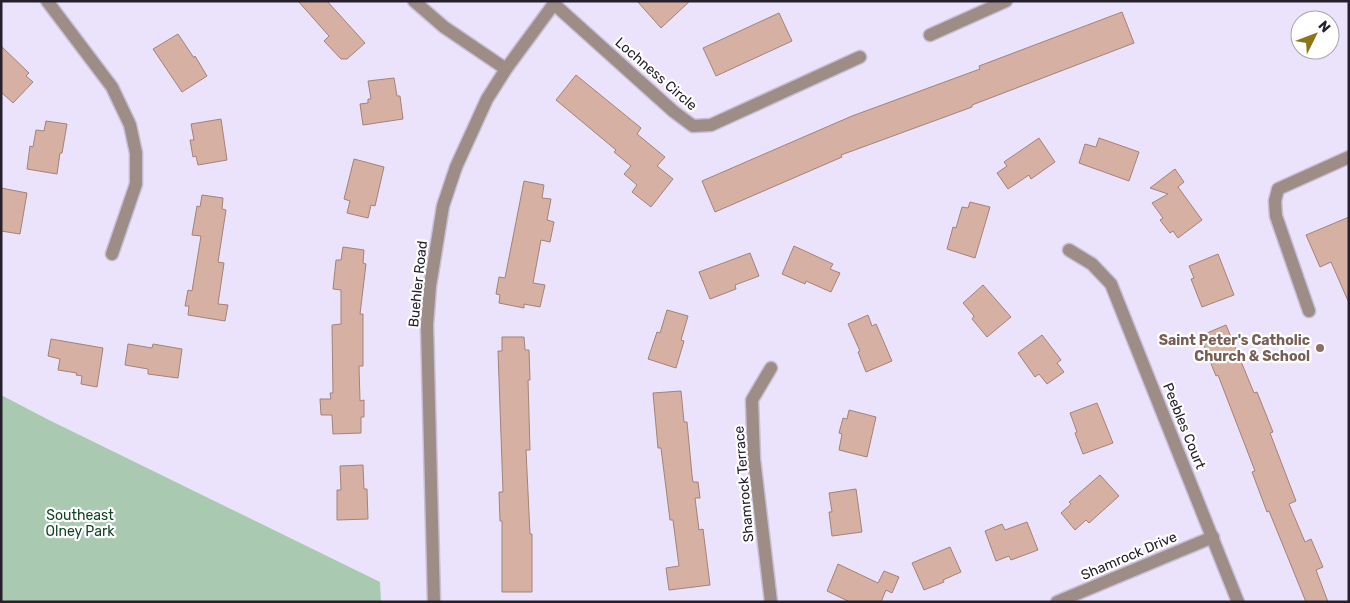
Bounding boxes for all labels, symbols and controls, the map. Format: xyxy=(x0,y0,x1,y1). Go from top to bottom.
north arrow xyxy=(1290,10,1340,60)
text: N xyxy=(1315,17,1334,36)
street label: Lochness Circle xyxy=(612,34,701,114)
street label: Buehler Road xyxy=(405,240,431,328)
place label: Saint Peter's Catholic Church & School xyxy=(1159,332,1310,365)
marker: Saint Peter's Catholic Church & School xyxy=(1314,342,1326,354)
street label: Peebles Court xyxy=(1159,380,1209,472)
street label: Shamrock Terrace xyxy=(730,425,758,543)
park label: Southeast Olney Park xyxy=(46,507,115,540)
street label: Shamrock Drive xyxy=(1078,528,1180,584)

